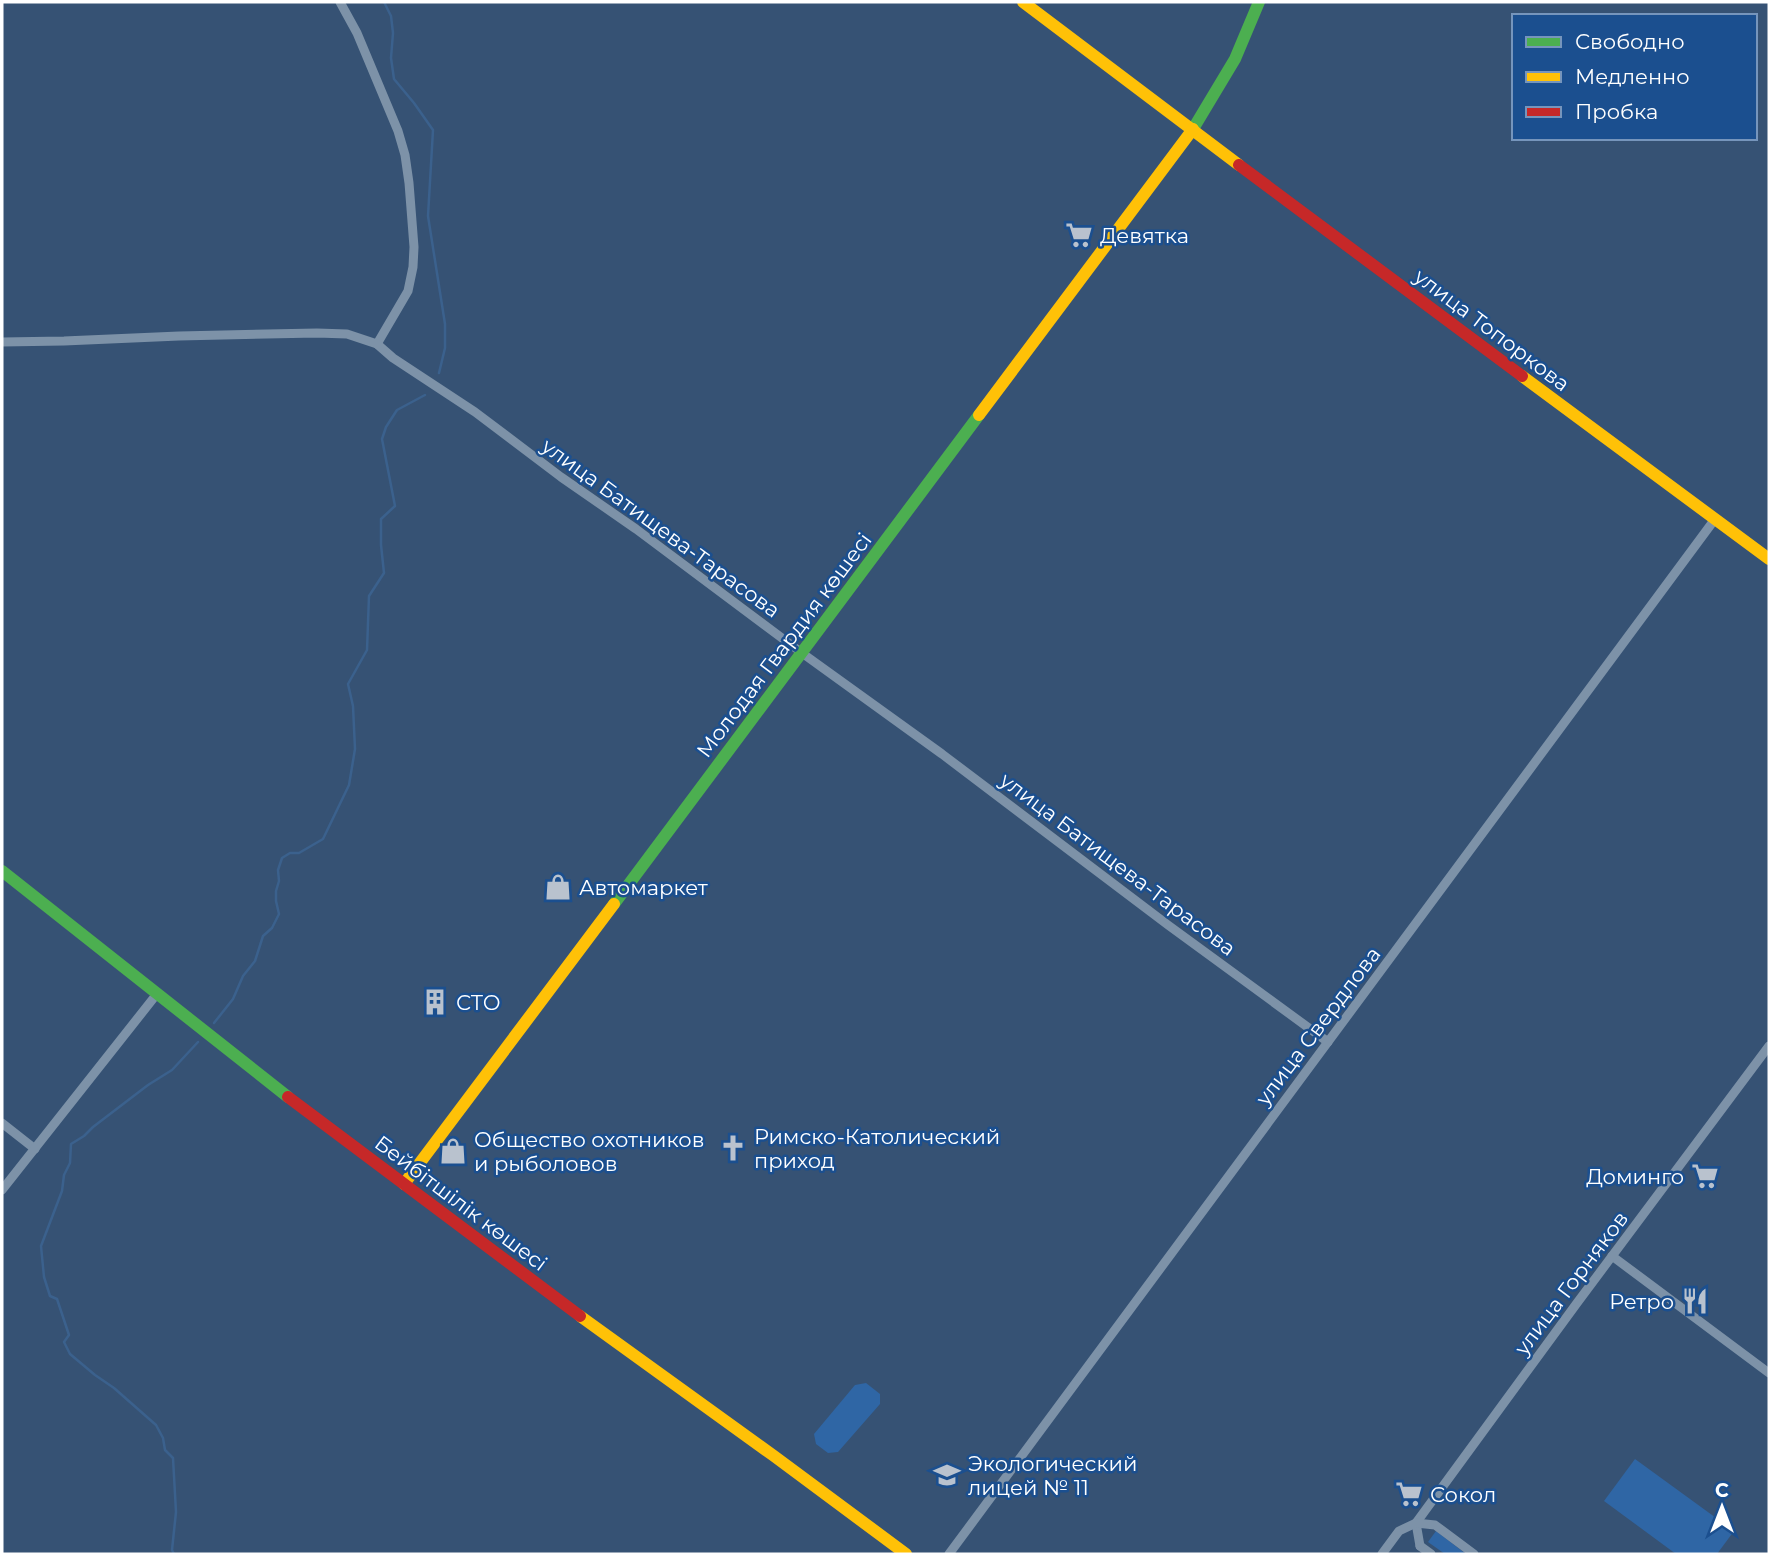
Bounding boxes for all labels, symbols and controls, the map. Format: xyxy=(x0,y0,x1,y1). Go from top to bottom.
legend xyxy=(1512,14,1757,140)
text: Свободно xyxy=(1575,29,1685,54)
text: Медленно xyxy=(1575,64,1690,89)
text: Пробка xyxy=(1575,99,1658,124)
supermarket icon: Девятка xyxy=(1064,220,1094,250)
place label: Девятка xyxy=(1100,223,1189,248)
street label: улица Топоркова xyxy=(1409,263,1574,396)
street label: улица Батищева-Тарасова xyxy=(536,433,785,623)
street label: Молодая Гвардия көшесі xyxy=(691,528,877,762)
street label: улица Батищева-Тарасова xyxy=(995,767,1241,961)
shop icon: Автомаркет xyxy=(543,872,573,902)
place label: Автомаркет xyxy=(579,875,708,900)
street label: улица Свердлова xyxy=(1250,942,1386,1111)
building icon: СТО xyxy=(420,987,450,1017)
place label: СТО xyxy=(456,990,501,1015)
place label: Римско-Католический приход xyxy=(754,1124,1000,1173)
place label: Общество охотников и рыболовов xyxy=(474,1127,705,1176)
street label: Бейбітшілік көшесі xyxy=(370,1130,552,1276)
church icon: Римско-Католический приход xyxy=(718,1133,748,1163)
shop icon: Общество охотников и рыболовов xyxy=(438,1136,468,1166)
supermarket icon: Доминго xyxy=(1690,1161,1720,1191)
place label: Доминго xyxy=(1586,1164,1684,1189)
street label: улица Горняков xyxy=(1508,1206,1633,1360)
restaurant icon: Ретро xyxy=(1680,1286,1710,1316)
place label: Ретро xyxy=(1609,1289,1674,1314)
place label: Экологический лицей № 11 xyxy=(968,1451,1138,1500)
school or university icon: Экологический лицей № 11 xyxy=(932,1460,962,1490)
north arrow xyxy=(1687,1472,1757,1542)
supermarket icon: Сокол xyxy=(1394,1479,1424,1509)
text: С xyxy=(1715,1479,1729,1502)
place label: Сокол xyxy=(1430,1482,1496,1507)

